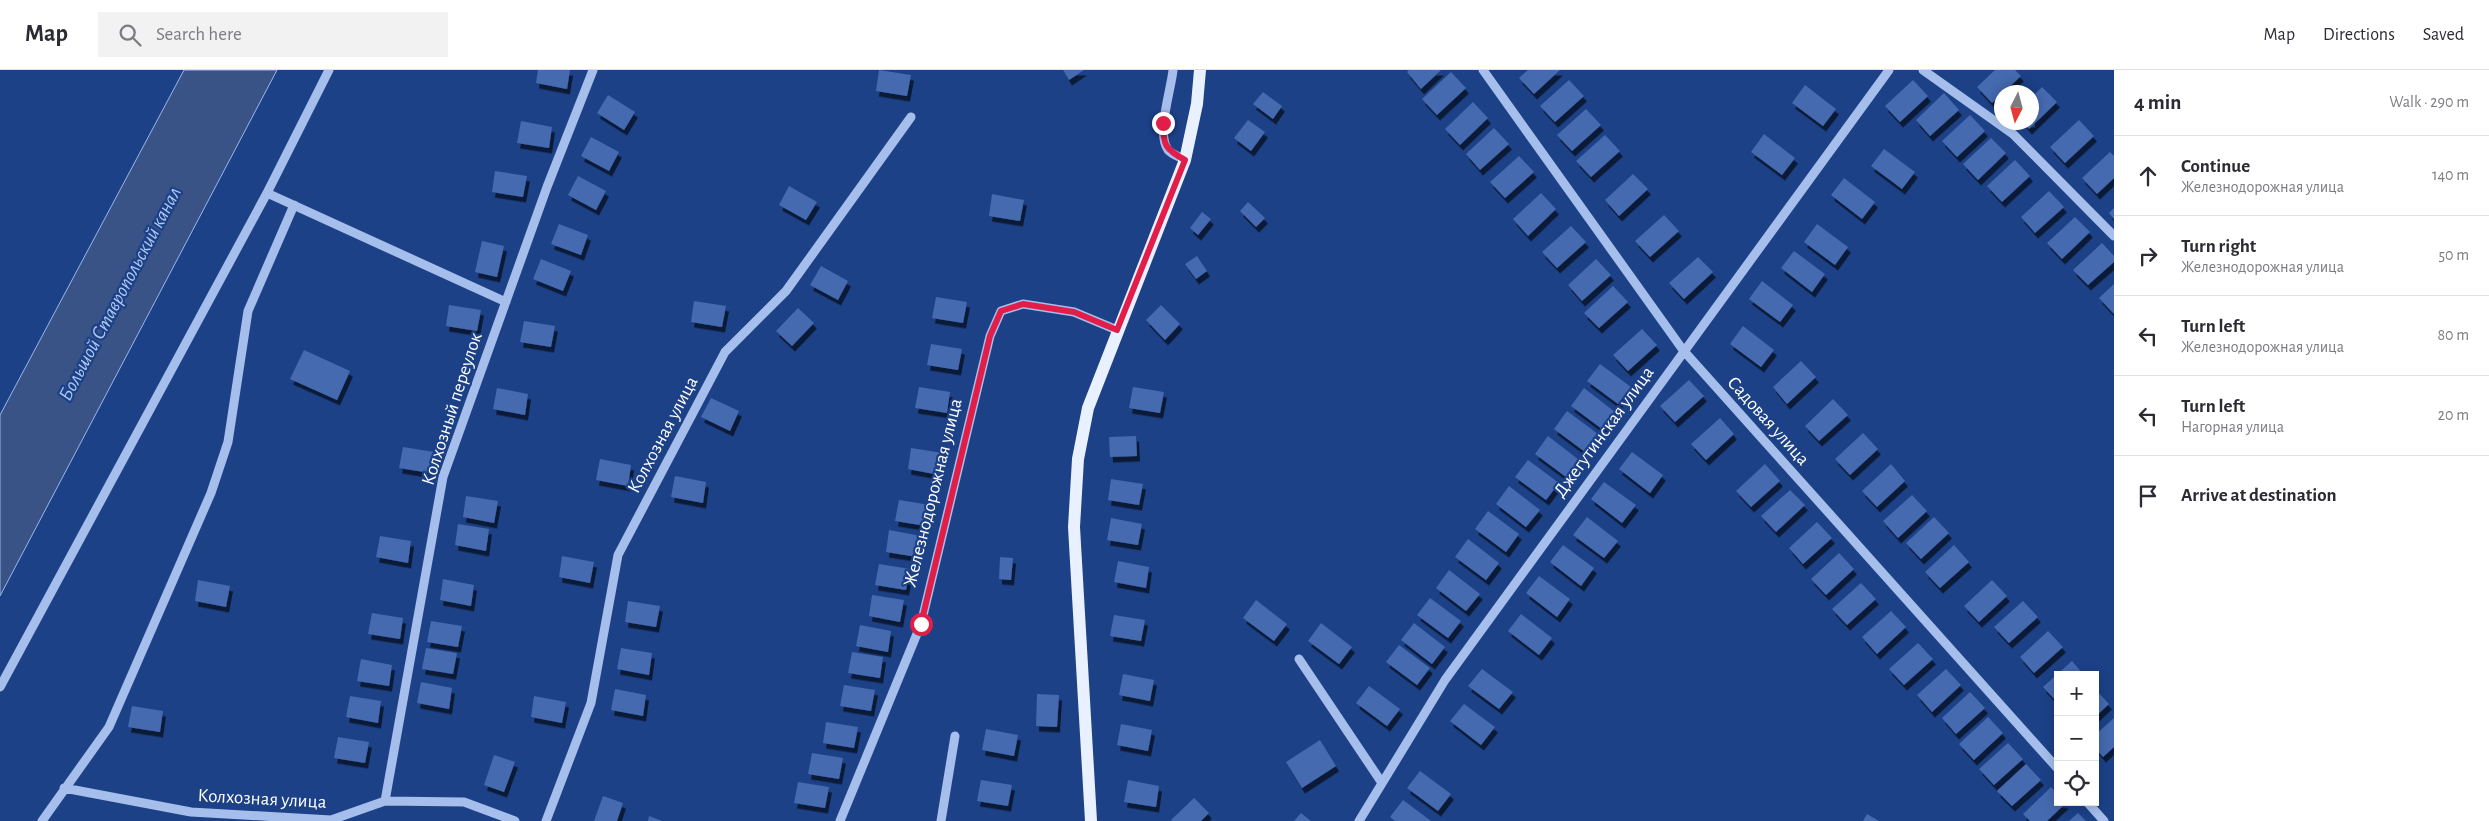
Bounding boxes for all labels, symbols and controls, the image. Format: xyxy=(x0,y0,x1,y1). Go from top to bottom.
search box xyxy=(98,12,448,57)
icon: search xyxy=(116,21,144,49)
text: Map xyxy=(25,22,68,46)
text: Search here xyxy=(156,25,242,44)
text: Map xyxy=(2264,26,2295,44)
text: Directions xyxy=(2323,26,2395,44)
text: Saved xyxy=(2423,26,2464,44)
north arrow xyxy=(1994,85,2039,130)
text: 4 min xyxy=(2134,92,2181,113)
text: Walk · 290 m xyxy=(2389,94,2469,110)
route end xyxy=(1152,112,1175,135)
text: Continue xyxy=(2181,157,2250,176)
icon: ahead xyxy=(2134,162,2162,190)
text: 140 m xyxy=(2432,167,2469,183)
text: Железнодорожная улица xyxy=(2181,179,2344,195)
water label: Большой Ставропольский канал xyxy=(55,184,185,404)
text: Turn right xyxy=(2181,237,2256,256)
icon: right xyxy=(2134,242,2162,270)
text: 50 m xyxy=(2438,247,2469,263)
text: Железнодорожная улица xyxy=(2181,259,2344,275)
text: Turn left xyxy=(2181,317,2245,336)
icon: left xyxy=(2134,322,2162,350)
text: 80 m xyxy=(2438,327,2469,343)
street label: Колхозный переулок xyxy=(418,330,486,488)
text: Железнодорожная улица xyxy=(2181,339,2344,355)
street label: Джегутинская улица xyxy=(1550,363,1658,501)
street label: Колхозная улица xyxy=(624,373,702,496)
street label: Садовая улица xyxy=(1723,373,1813,469)
street label: Железнодорожная улица xyxy=(900,396,966,589)
text: Turn left xyxy=(2181,397,2245,416)
icon: left xyxy=(2134,402,2162,430)
text: 20 m xyxy=(2438,407,2469,423)
text: Нагорная улица xyxy=(2181,419,2284,435)
icon: arrive xyxy=(2134,482,2162,510)
text: Arrive at destination xyxy=(2181,486,2337,505)
route start xyxy=(910,613,933,636)
map controls xyxy=(2054,671,2099,806)
button: + xyxy=(2054,671,2099,716)
button: − xyxy=(2054,716,2099,761)
button: locate xyxy=(2054,761,2099,806)
street label: Колхозная улица xyxy=(197,786,327,812)

